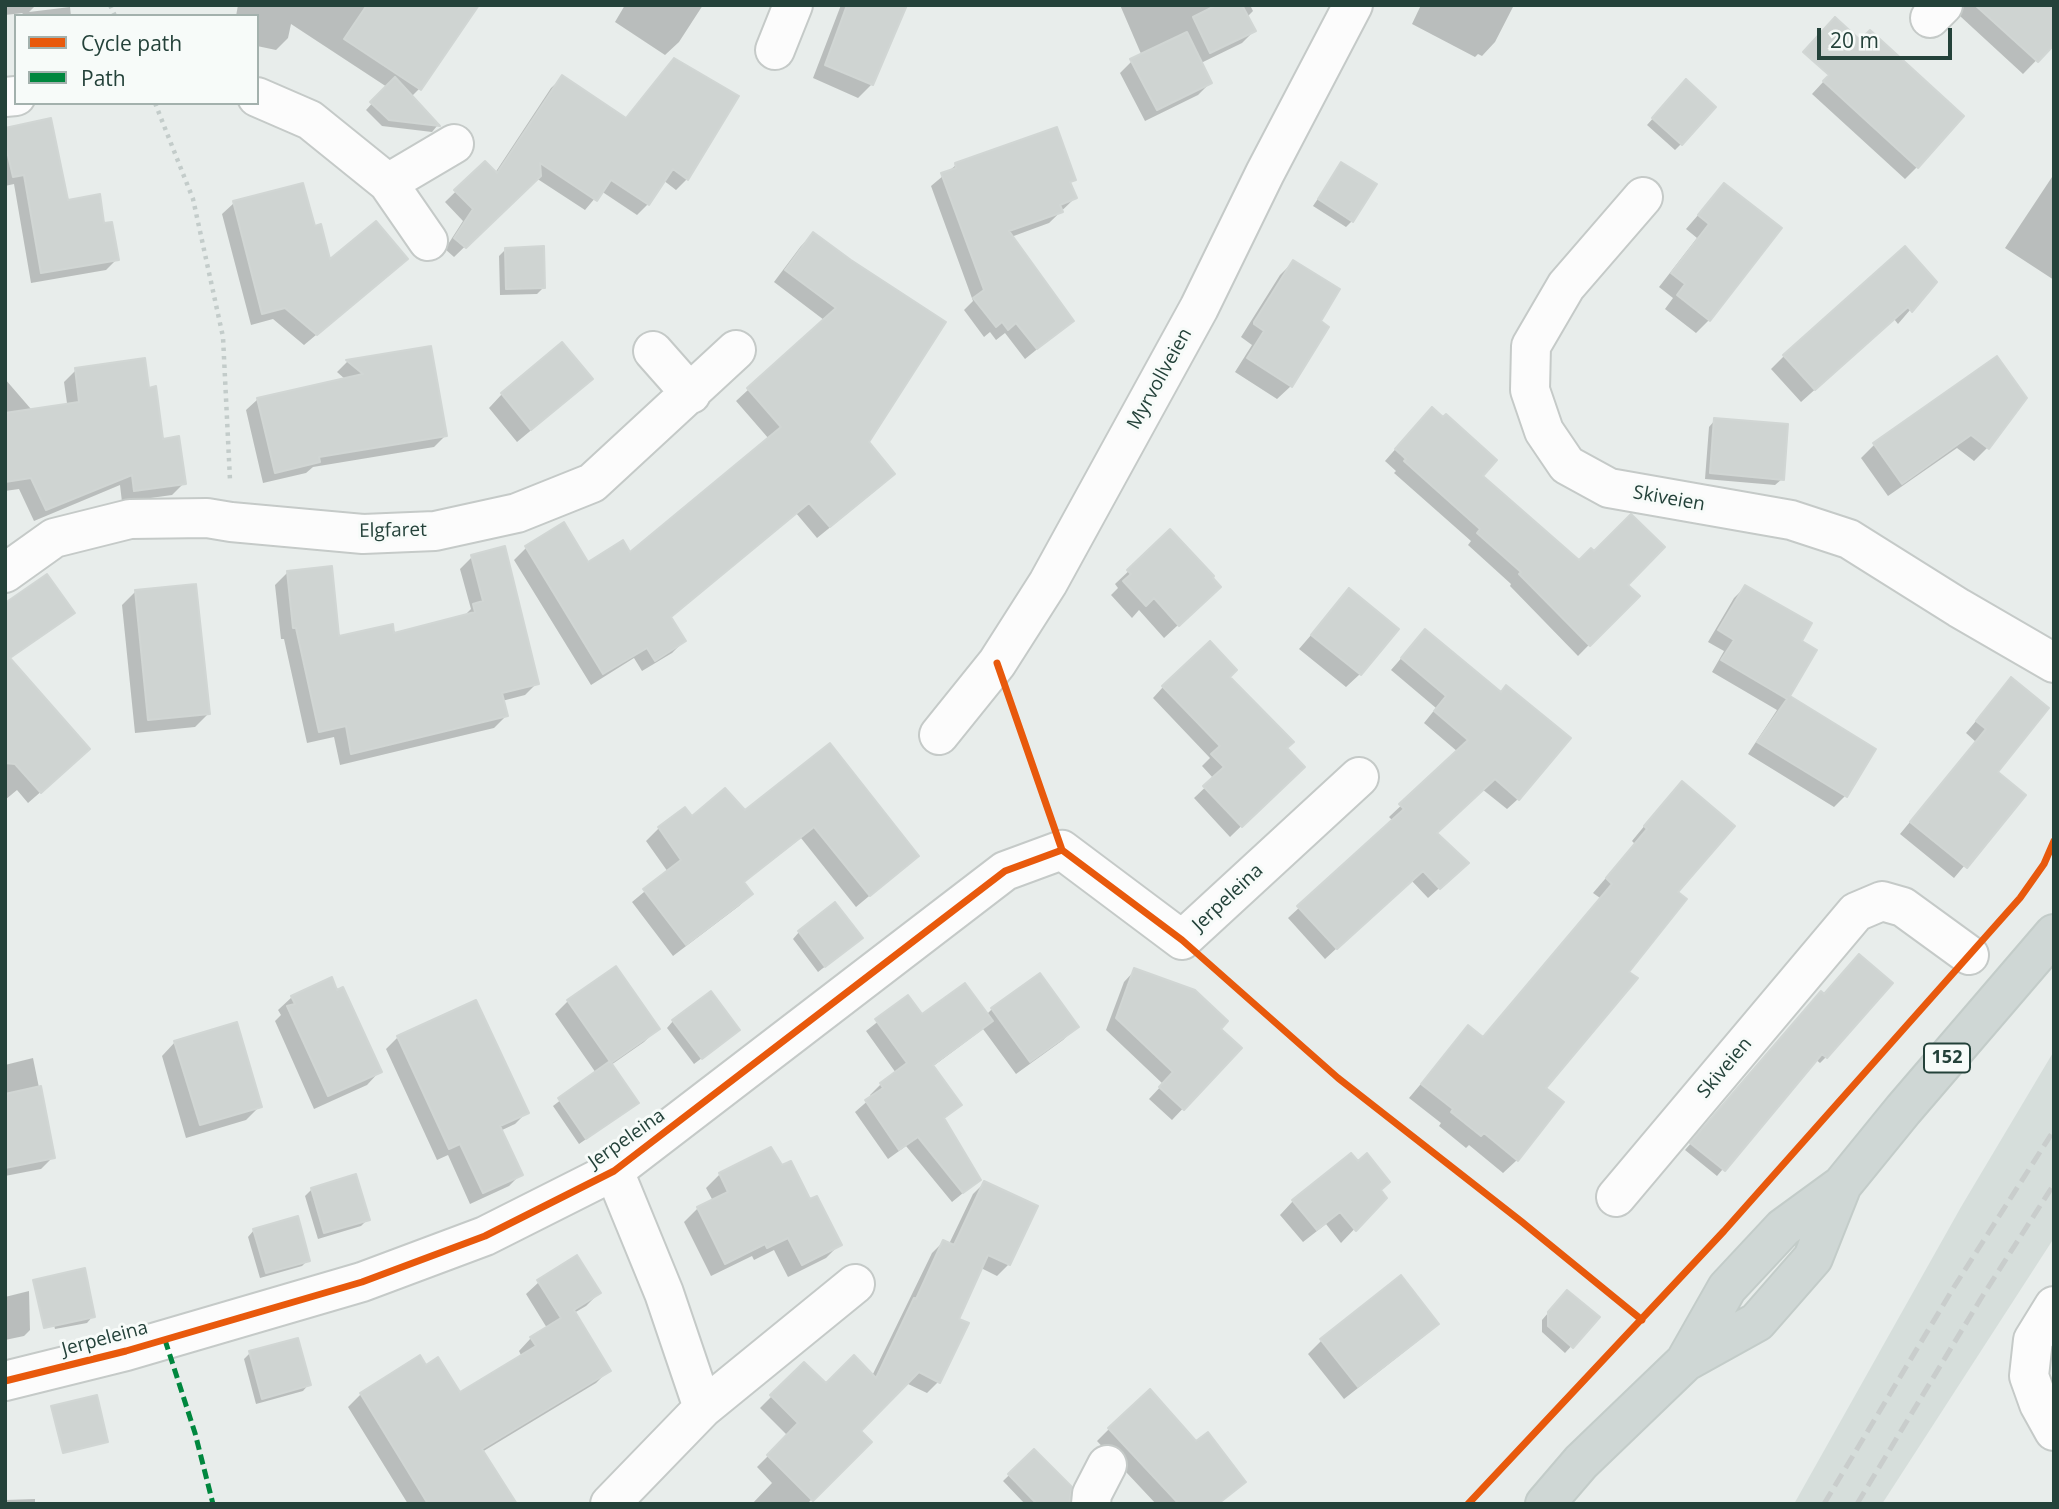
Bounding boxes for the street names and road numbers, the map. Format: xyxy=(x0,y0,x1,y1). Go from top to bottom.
street label: Myrvollveien xyxy=(1123,324,1197,434)
street label: Skiveien xyxy=(1631,481,1707,517)
street label: Elgfaret xyxy=(359,519,427,543)
street label: Jerpeleina xyxy=(1188,860,1268,936)
street label: Skiveien xyxy=(1693,1033,1757,1103)
road number: 152 xyxy=(1924,1044,1970,1072)
street label: Jerpeleina xyxy=(584,1104,670,1174)
street label: Jerpeleina xyxy=(59,1317,151,1361)

